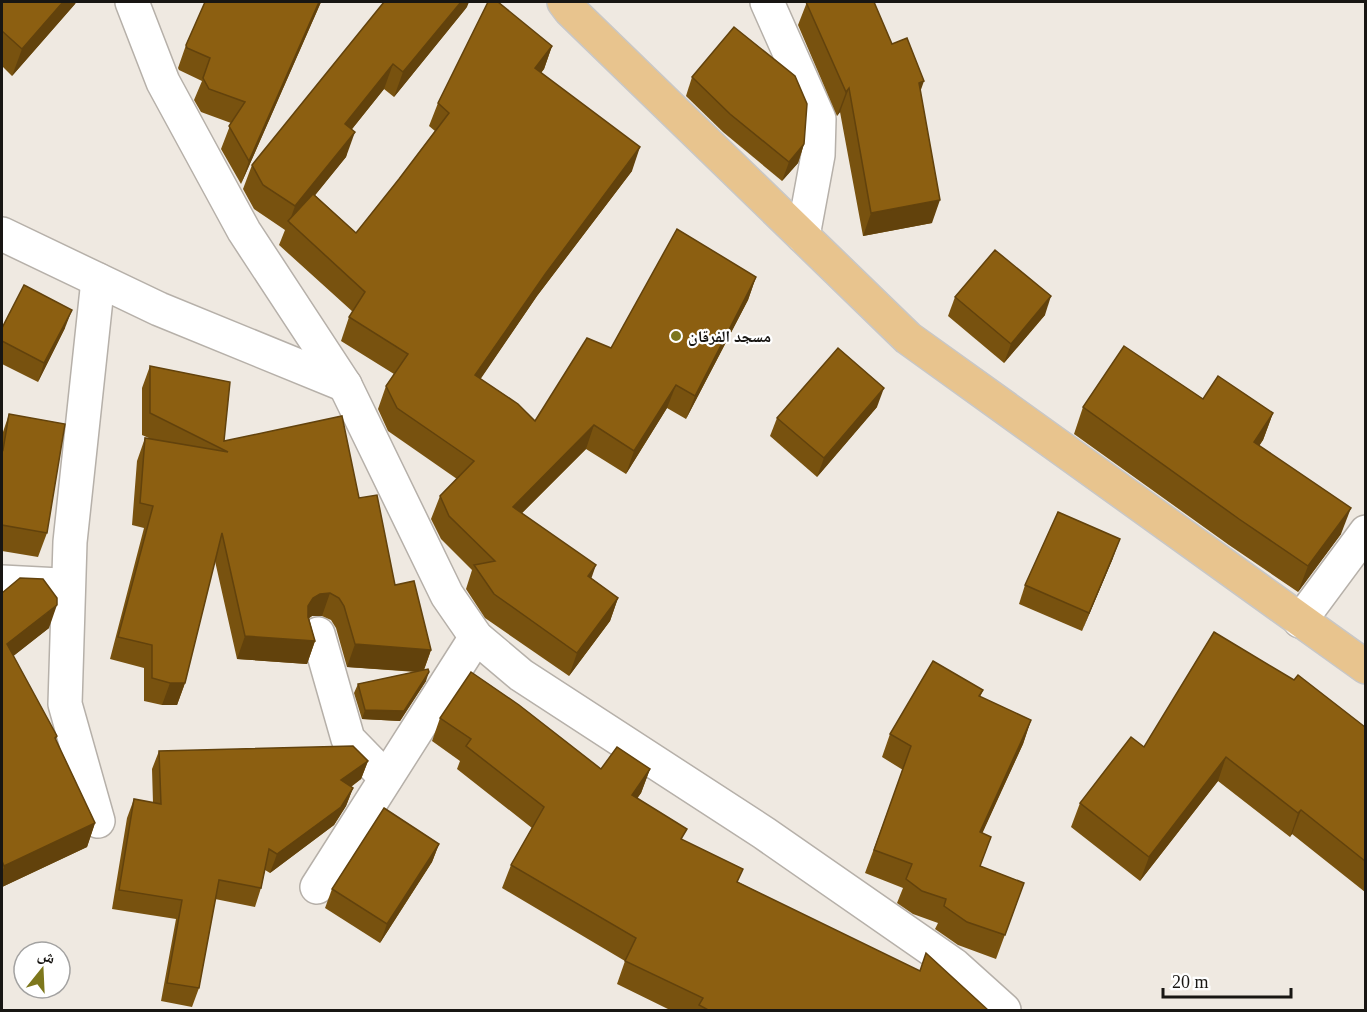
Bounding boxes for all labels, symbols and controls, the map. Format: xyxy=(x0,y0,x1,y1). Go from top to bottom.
place label: مسجد الفرقان xyxy=(688,328,771,346)
marker: مسجد الفرقان xyxy=(669,329,683,343)
north arrow xyxy=(12,940,72,1000)
text: ش xyxy=(35,946,57,968)
scale bar xyxy=(1163,961,1290,999)
text: 20 m xyxy=(1172,972,1209,992)

